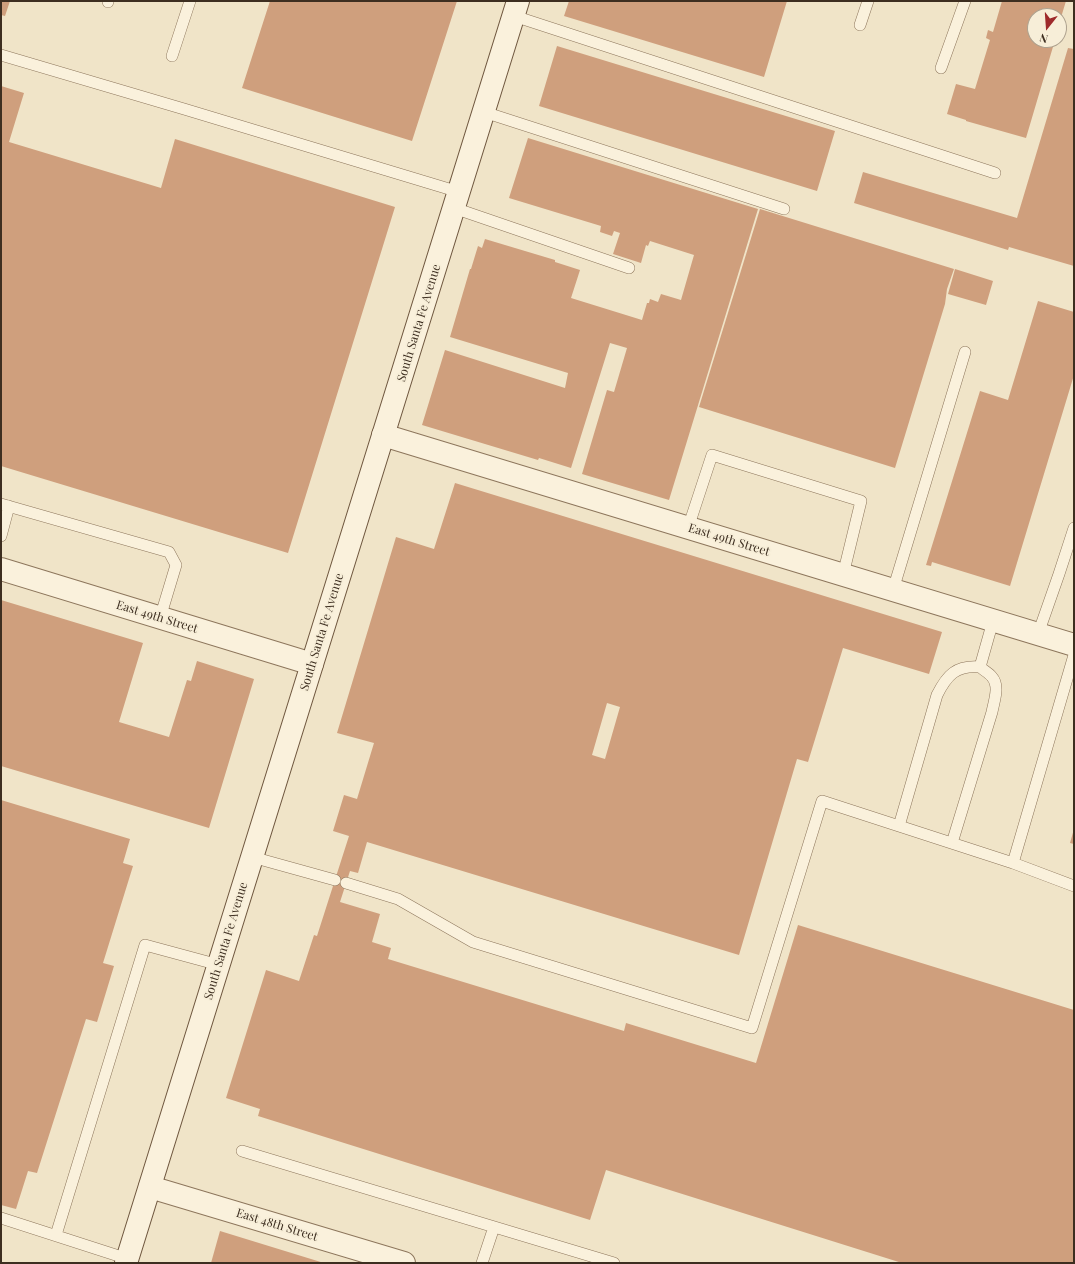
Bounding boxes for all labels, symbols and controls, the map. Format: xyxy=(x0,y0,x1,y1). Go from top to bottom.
north arrow xyxy=(1027,8,1067,48)
text: N xyxy=(1038,31,1050,47)
street label: South Santa Fe Avenue xyxy=(394,262,444,384)
street label: East 49th Street xyxy=(687,521,771,559)
street label: South Santa Fe Avenue xyxy=(297,571,347,693)
street label: East 49th Street xyxy=(115,598,199,636)
street label: South Santa Fe Avenue xyxy=(201,880,251,1002)
street label: East 48th Street xyxy=(234,1206,320,1244)

